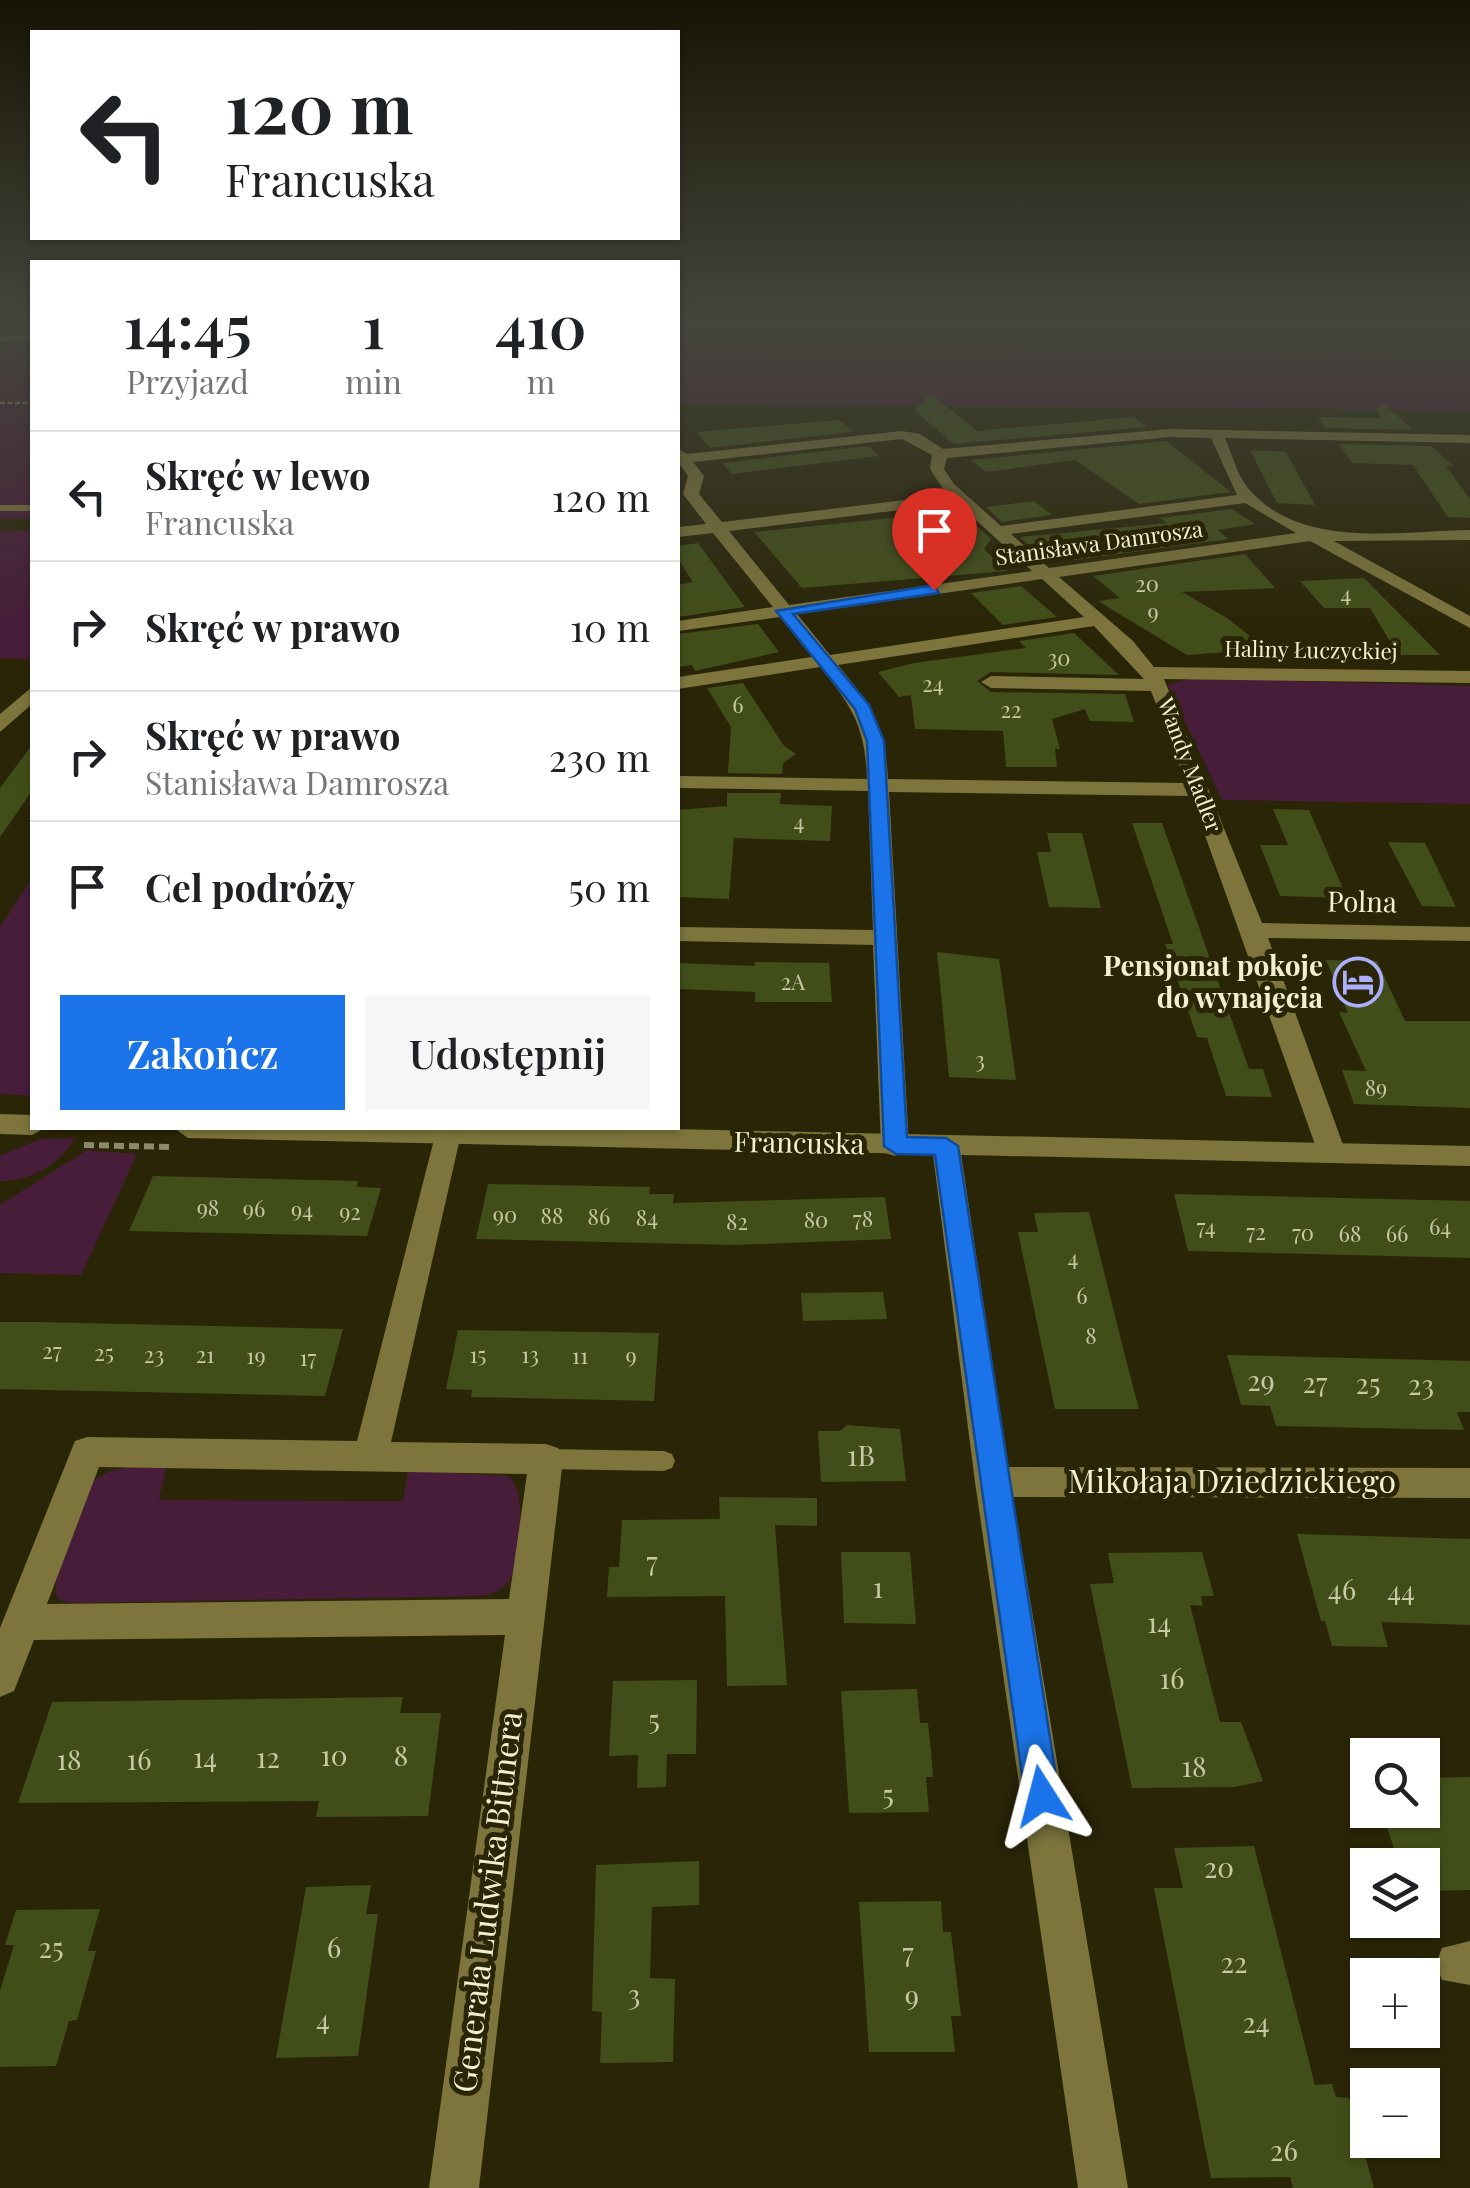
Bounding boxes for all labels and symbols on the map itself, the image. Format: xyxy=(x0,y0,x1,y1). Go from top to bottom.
pin xyxy=(892,488,977,591)
street label: Stanisława Damrosza xyxy=(993,513,1205,571)
house number: 20 xyxy=(1135,568,1159,598)
house number: 4 xyxy=(1341,578,1352,608)
house number: 9 xyxy=(1147,596,1159,626)
street label: Haliny Łuczyckiej xyxy=(1224,632,1398,666)
house number: 30 xyxy=(1047,642,1071,672)
house number: 24 xyxy=(922,668,944,698)
house number: 6 xyxy=(732,689,744,719)
street label: Wandy Madler xyxy=(1151,692,1230,836)
house number: 22 xyxy=(1000,694,1022,724)
house number: 4 xyxy=(794,806,805,836)
street label: Polna xyxy=(1327,881,1397,920)
place label: Pensjonat pokoje do wynajęcia xyxy=(1103,946,1323,1015)
hotel icon: Pensjonat pokoje do wynajęcia xyxy=(1332,956,1384,1008)
house number: 2A xyxy=(781,966,805,996)
house number: 3 xyxy=(975,1044,985,1074)
house number: 89 xyxy=(1365,1072,1387,1102)
street label: Francuska xyxy=(733,1122,865,1161)
house number: 98 xyxy=(197,1192,219,1222)
house number: 96 xyxy=(243,1193,265,1223)
house number: 94 xyxy=(291,1194,313,1224)
house number: 92 xyxy=(339,1196,361,1226)
house number: 90 xyxy=(493,1199,517,1229)
house number: 88 xyxy=(541,1200,563,1230)
house number: 86 xyxy=(588,1201,610,1231)
house number: 84 xyxy=(636,1202,658,1232)
house number: 78 xyxy=(853,1203,873,1233)
house number: 80 xyxy=(804,1204,828,1234)
house number: 82 xyxy=(726,1206,748,1236)
house number: 74 xyxy=(1196,1211,1216,1241)
house number: 64 xyxy=(1429,1211,1451,1241)
house number: 72 xyxy=(1246,1216,1266,1246)
house number: 70 xyxy=(1292,1217,1314,1247)
house number: 68 xyxy=(1339,1218,1361,1248)
house number: 66 xyxy=(1386,1218,1408,1248)
house number: 4 xyxy=(1068,1242,1079,1272)
house number: 6 xyxy=(1076,1280,1088,1310)
house number: 8 xyxy=(1085,1320,1097,1350)
house number: 27 xyxy=(42,1335,62,1365)
house number: 25 xyxy=(94,1337,114,1367)
house number: 23 xyxy=(144,1339,164,1369)
house number: 21 xyxy=(196,1339,214,1369)
house number: 15 xyxy=(469,1339,487,1369)
house number: 13 xyxy=(521,1339,539,1369)
house number: 19 xyxy=(246,1340,266,1370)
house number: 11 xyxy=(572,1340,588,1370)
house number: 9 xyxy=(625,1340,637,1370)
house number: 17 xyxy=(299,1342,317,1372)
house number: 29 xyxy=(1247,1361,1275,1398)
house number: 27 xyxy=(1303,1363,1328,1400)
house number: 25 xyxy=(1355,1364,1381,1401)
house number: 23 xyxy=(1408,1365,1434,1402)
house number: 1B xyxy=(847,1436,875,1473)
street label: Mikołaja Dziedzickiego xyxy=(1068,1458,1396,1501)
house number: 7 xyxy=(646,1542,658,1579)
house number: 1 xyxy=(873,1568,883,1605)
house number: 46 xyxy=(1328,1570,1356,1607)
house number: 44 xyxy=(1387,1571,1415,1608)
house number: 14 xyxy=(1147,1603,1171,1640)
house number: 16 xyxy=(1160,1659,1184,1696)
house number: 5 xyxy=(648,1700,660,1737)
street label: Generała Ludwika Bittnera xyxy=(441,1709,530,2095)
house number: 10 xyxy=(320,1736,348,1773)
house number: 8 xyxy=(394,1736,408,1773)
house number: 14 xyxy=(193,1738,217,1775)
house number: 12 xyxy=(256,1738,280,1775)
house number: 18 xyxy=(57,1740,81,1777)
house number: 16 xyxy=(127,1740,151,1777)
position arrow xyxy=(990,1744,1094,1848)
house number: 18 xyxy=(1182,1747,1206,1784)
house number: 5 xyxy=(882,1775,894,1812)
house number: 20 xyxy=(1204,1848,1234,1885)
house number: 25 xyxy=(38,1928,64,1965)
house number: 6 xyxy=(327,1928,341,1965)
house number: 7 xyxy=(902,1933,914,1970)
house number: 22 xyxy=(1221,1943,1247,1980)
house number: 3 xyxy=(628,1975,640,2012)
house number: 9 xyxy=(905,1976,919,2013)
house number: 4 xyxy=(316,2000,330,2037)
house number: 24 xyxy=(1242,2003,1270,2040)
house number: 26 xyxy=(1270,2131,1298,2168)

